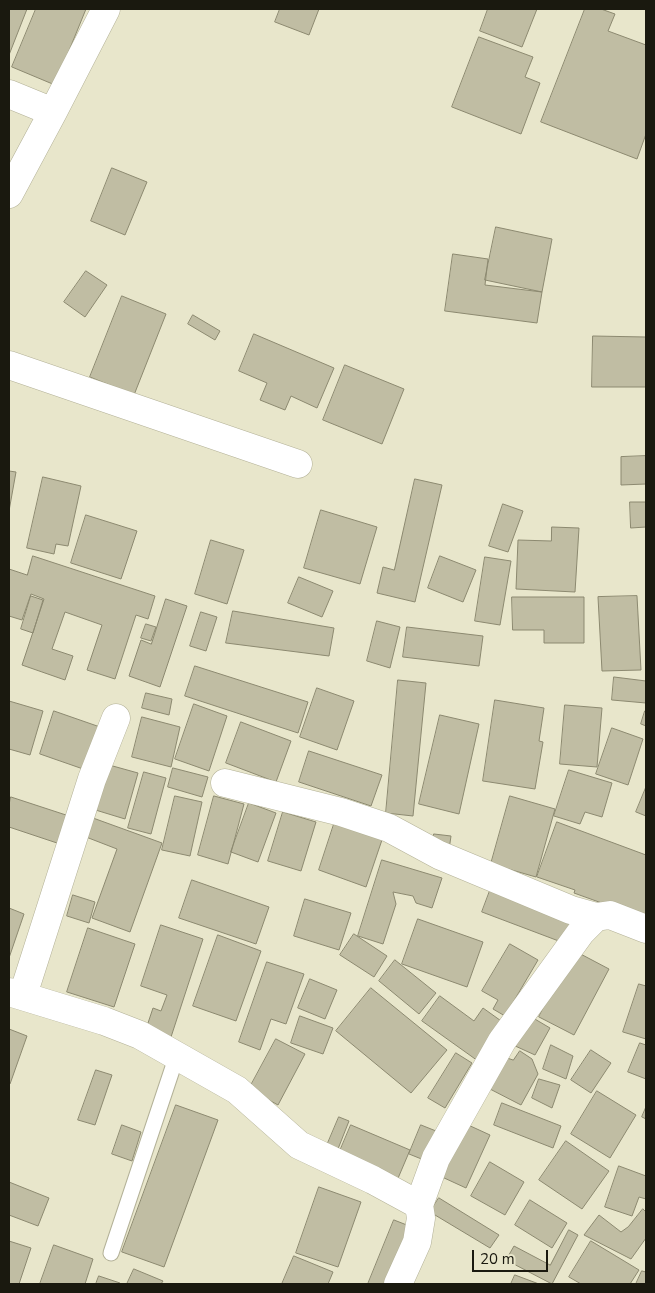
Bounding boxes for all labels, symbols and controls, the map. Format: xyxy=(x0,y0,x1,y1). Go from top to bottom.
scale bar xyxy=(475,1240,551,1272)
text: 20 m xyxy=(480,1249,515,1269)

